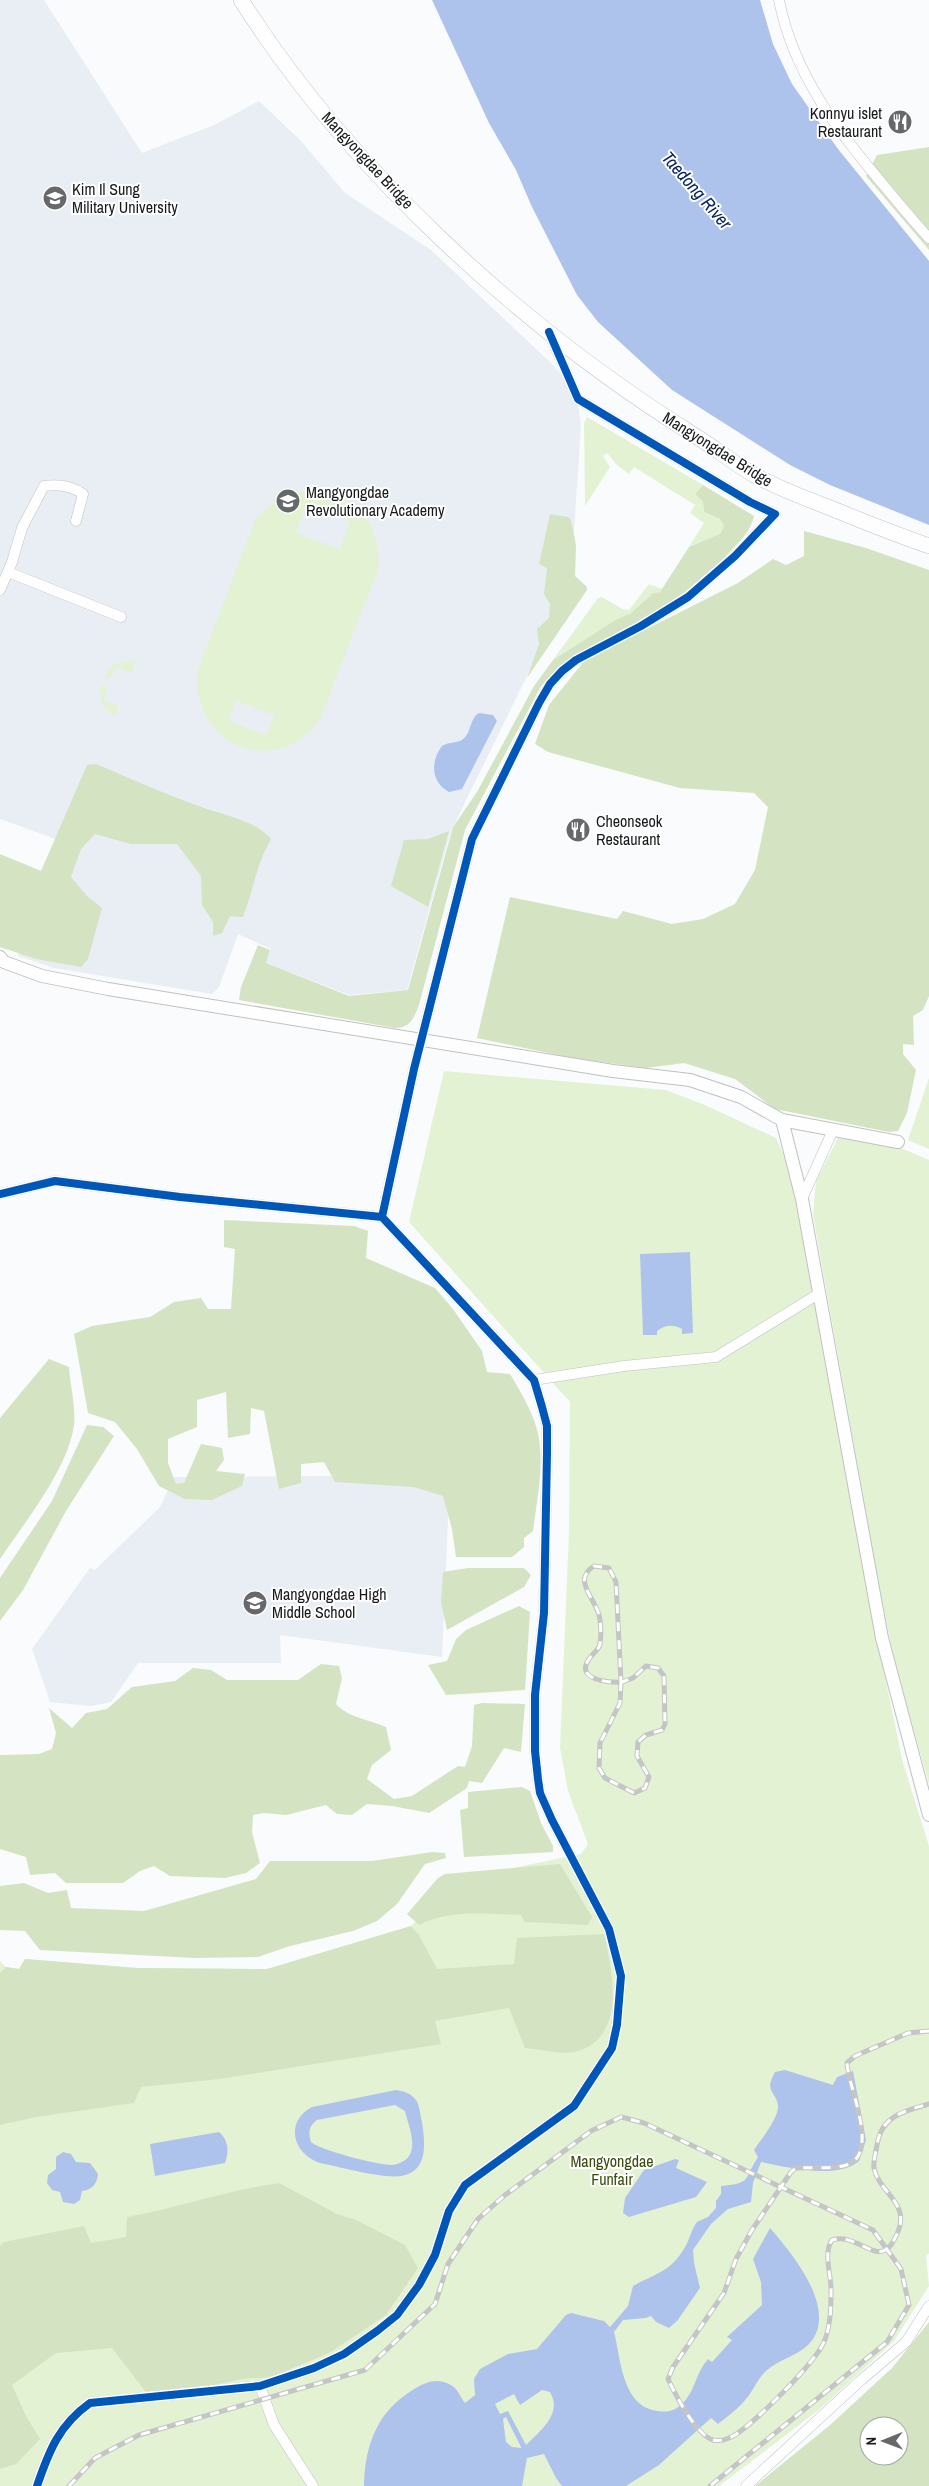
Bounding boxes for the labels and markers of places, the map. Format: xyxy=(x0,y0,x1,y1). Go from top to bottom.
place label: Konnyu islet Restaurant xyxy=(810,102,882,142)
restaurant icon: Konnyu islet Restaurant xyxy=(887,109,913,135)
place label: Kim Il Sung Military University xyxy=(72,178,178,218)
school or university icon: Kim Il Sung Military University xyxy=(42,185,68,211)
place label: Mangyongdae Revolutionary Academy xyxy=(306,481,445,521)
school or university icon: Mangyongdae Revolutionary Academy xyxy=(275,488,301,514)
place label: Cheonseok Restaurant xyxy=(596,810,663,850)
restaurant icon: Cheonseok Restaurant xyxy=(565,817,591,843)
place label: Mangyongdae High Middle School xyxy=(272,1583,387,1623)
school or university icon: Mangyongdae High Middle School xyxy=(242,1590,268,1616)

